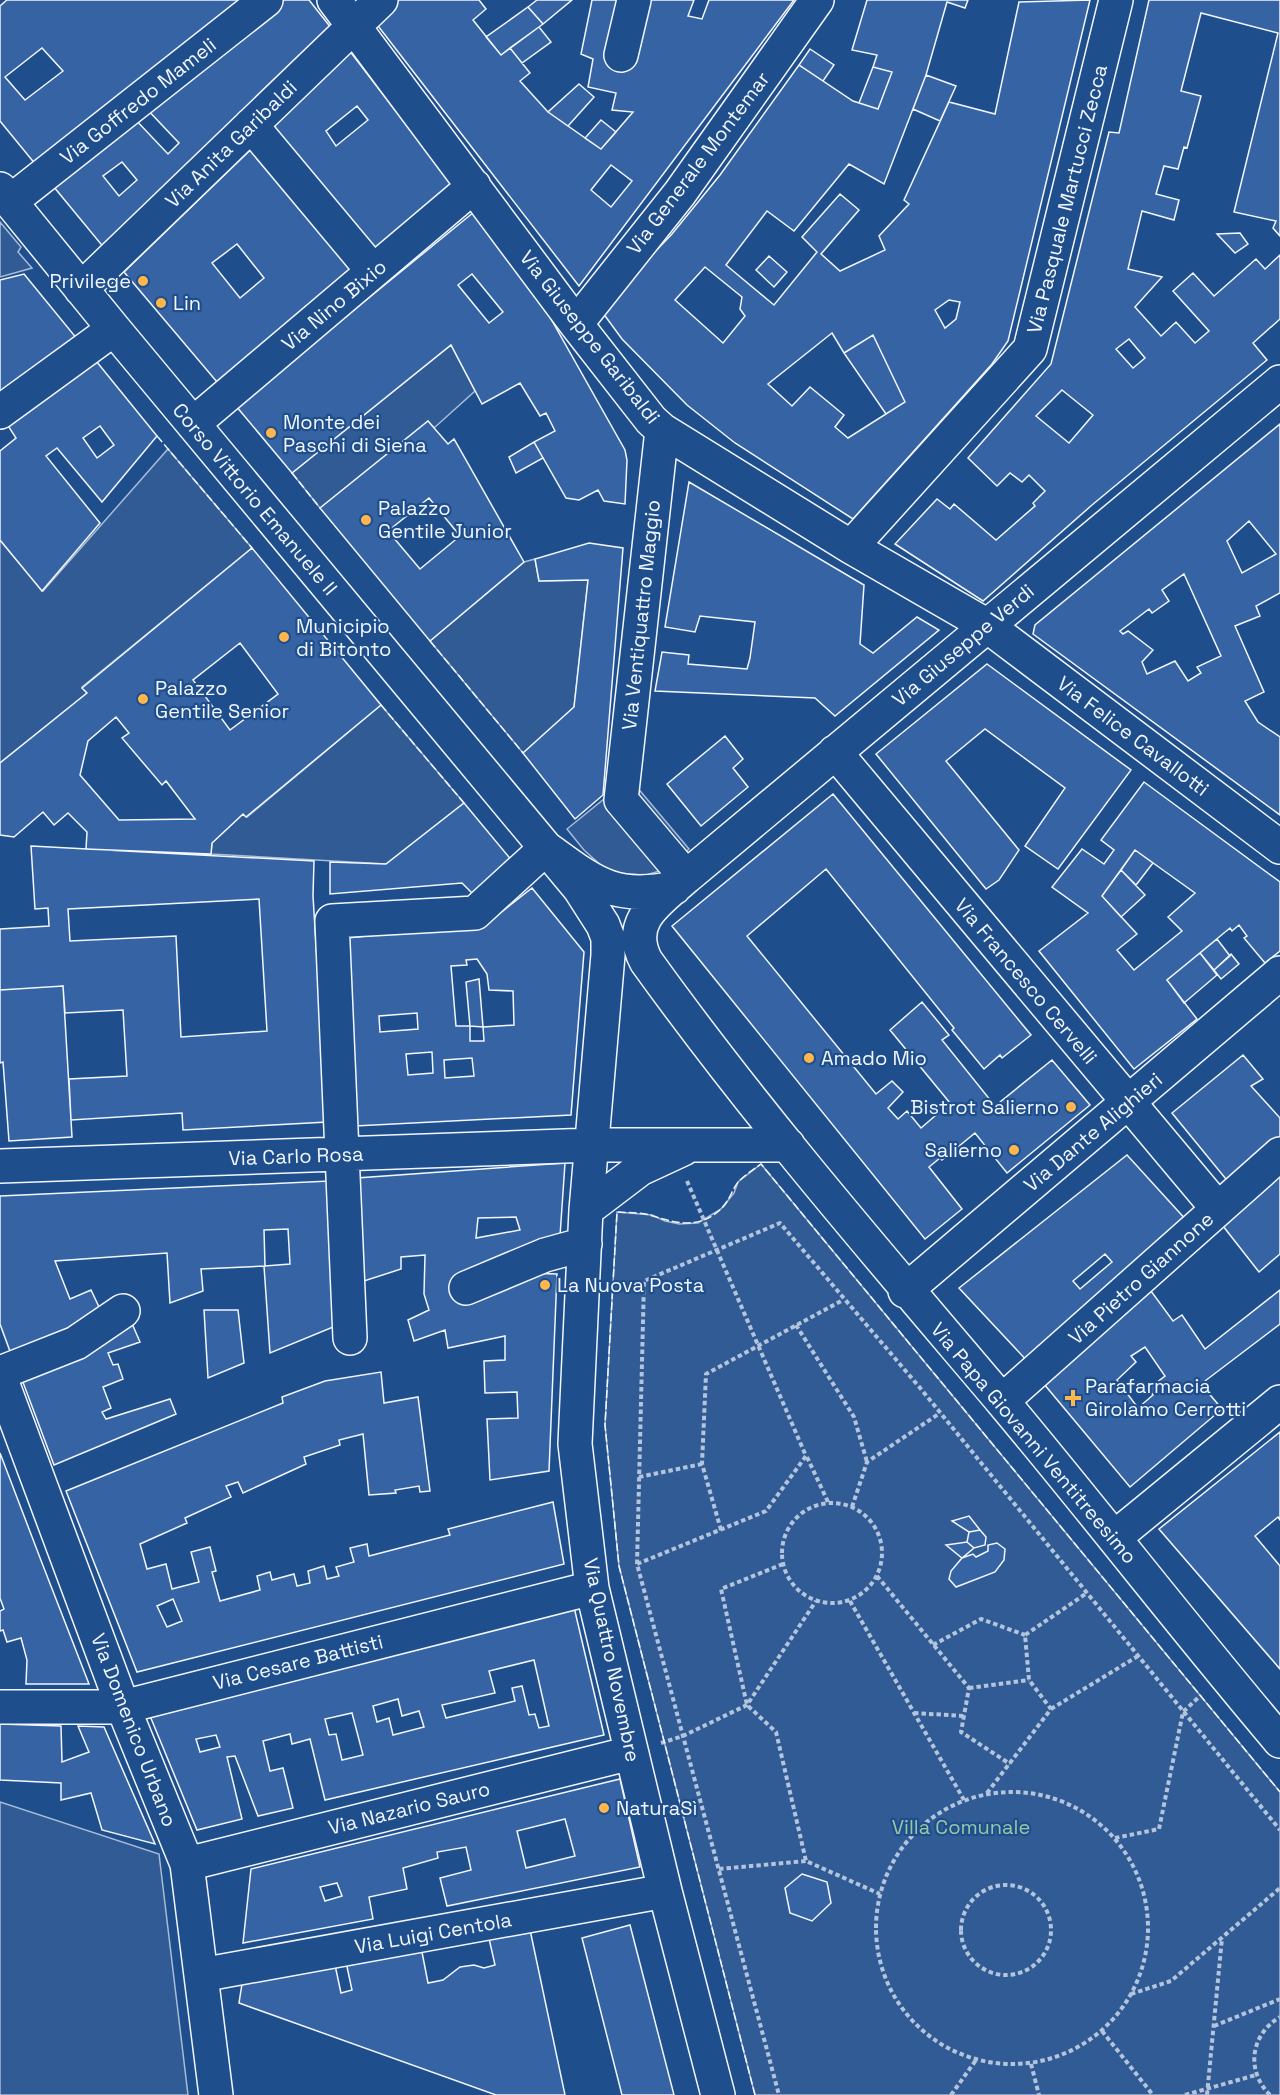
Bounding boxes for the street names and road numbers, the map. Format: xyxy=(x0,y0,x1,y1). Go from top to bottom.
street label: Via Goffredo Mameli xyxy=(55,32,221,170)
street label: Via Pasquale Martucci Zecca xyxy=(1021,62,1113,336)
street label: Via Generale Montemar xyxy=(621,66,775,260)
street label: Via Anita Garibaldi xyxy=(160,74,302,214)
street label: Via Giuseppe Garibaldi xyxy=(514,245,666,429)
street label: Via Nino Bixio xyxy=(276,254,392,356)
street label: Corso Vittorio Emanuele II xyxy=(167,397,343,601)
street label: Via Ventiquattro Maggio xyxy=(616,498,666,732)
street label: Via Giuseppe Verdi xyxy=(887,578,1039,712)
street label: Via Felice Cavallotti xyxy=(1052,670,1214,802)
street label: Via Francesco Cervelli xyxy=(949,893,1103,1069)
street label: Via Dante Alighieri xyxy=(1018,1066,1168,1198)
street label: Via Carlo Rosa xyxy=(228,1141,364,1171)
street label: Via Pietro Giannone xyxy=(1063,1206,1219,1350)
street label: Via Papa Giovanni Ventitreesimo xyxy=(925,1317,1143,1569)
street label: Via Quattro Novembre xyxy=(578,1556,646,1764)
street label: Via Cesare Battisti xyxy=(210,1628,386,1696)
street label: Via Domenico Urbano xyxy=(85,1630,183,1830)
street label: Via Nazario Sauro xyxy=(325,1775,493,1841)
street label: Via Luigi Centola xyxy=(352,1906,514,1960)

